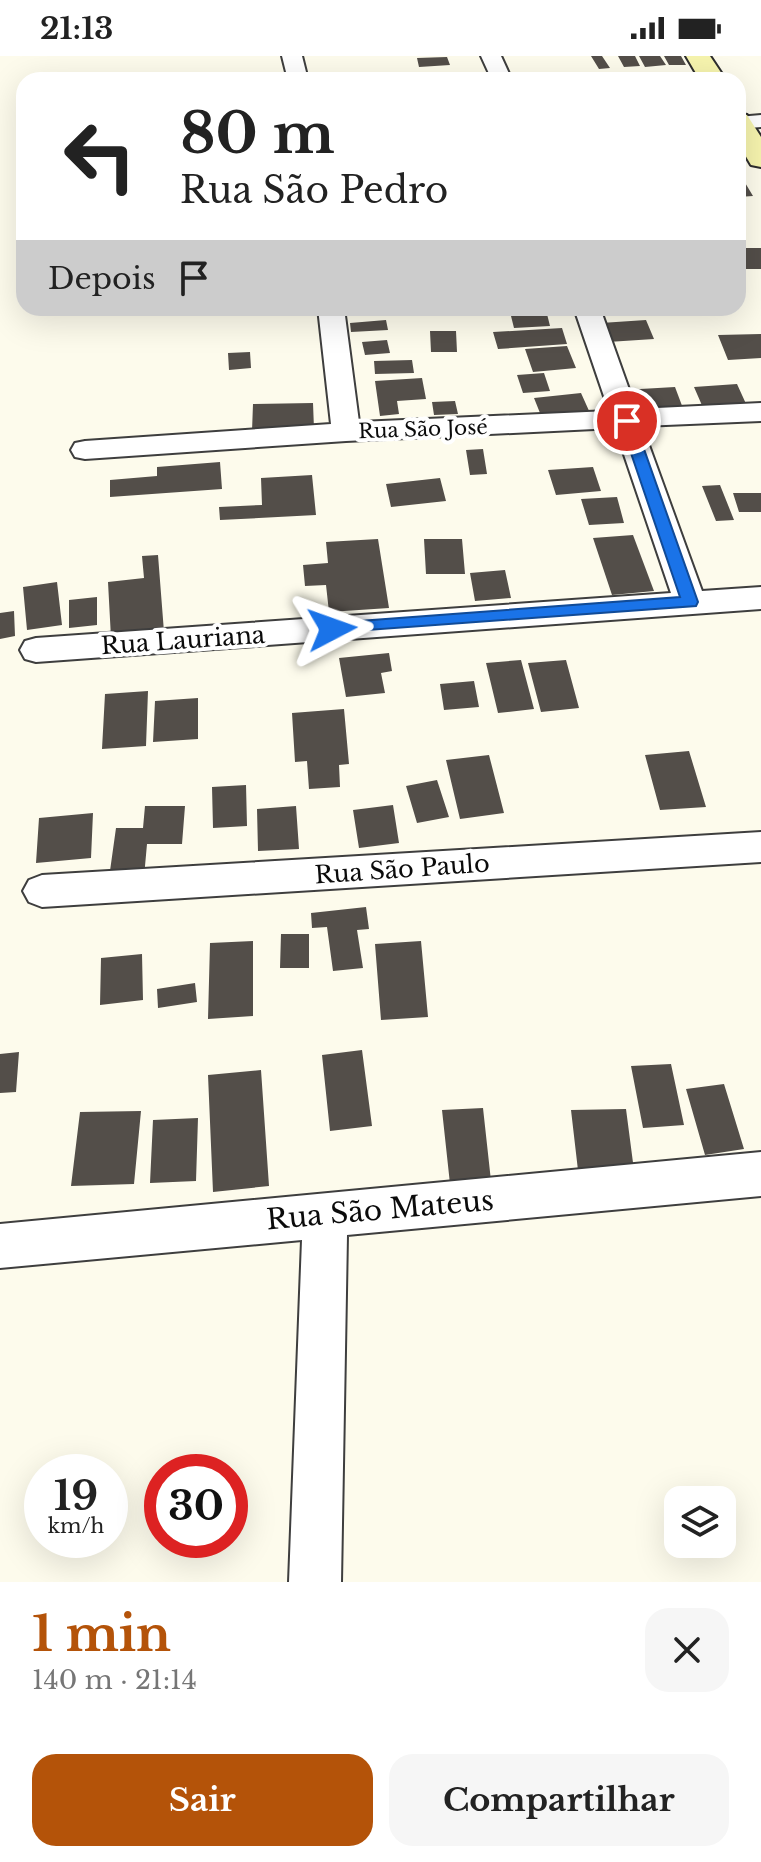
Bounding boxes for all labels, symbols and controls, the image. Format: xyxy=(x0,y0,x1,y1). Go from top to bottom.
text: 21:13 xyxy=(40,10,113,47)
text: 80 m xyxy=(180,99,335,168)
icon: left xyxy=(48,104,152,208)
text: Rua São Pedro xyxy=(180,168,448,213)
icon: arrive xyxy=(172,256,216,300)
text: Depois xyxy=(48,260,156,297)
pin xyxy=(593,387,661,455)
icon: arrive xyxy=(605,399,649,443)
street label: Rua São José xyxy=(358,415,488,443)
position arrow xyxy=(290,587,374,671)
street label: Rua Lauriana xyxy=(100,620,267,660)
street label: Rua São Paulo xyxy=(314,848,490,890)
street label: Rua São Mateus xyxy=(265,1183,495,1237)
speed limit sign: 30 xyxy=(144,1454,248,1558)
text: 19 xyxy=(54,1471,98,1521)
map controls xyxy=(664,1486,736,1558)
button: layers xyxy=(664,1486,736,1558)
text: km/h xyxy=(48,1514,104,1538)
text: 1 min xyxy=(32,1604,171,1664)
button: close xyxy=(645,1608,729,1692)
text: 140 m · 21:14 xyxy=(32,1664,197,1696)
button: Sair xyxy=(32,1754,373,1846)
button: Compartilhar xyxy=(389,1754,729,1846)

